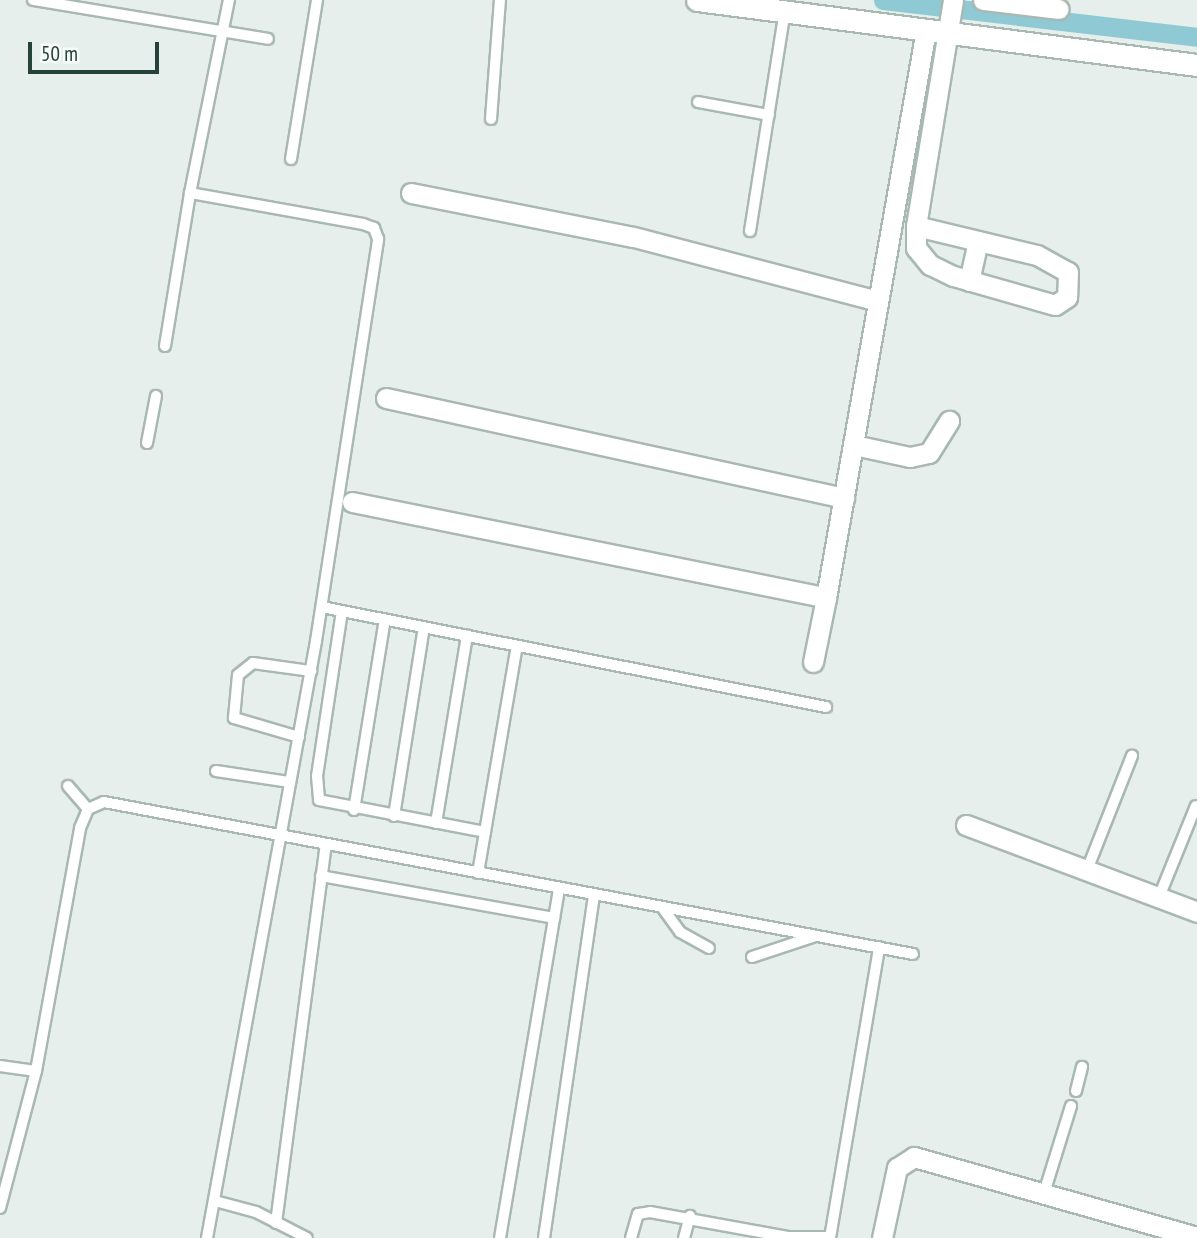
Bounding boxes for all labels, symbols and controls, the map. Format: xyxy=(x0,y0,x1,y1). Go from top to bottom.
scale bar xyxy=(32,28,163,72)
text: 50 m xyxy=(41,40,78,67)

